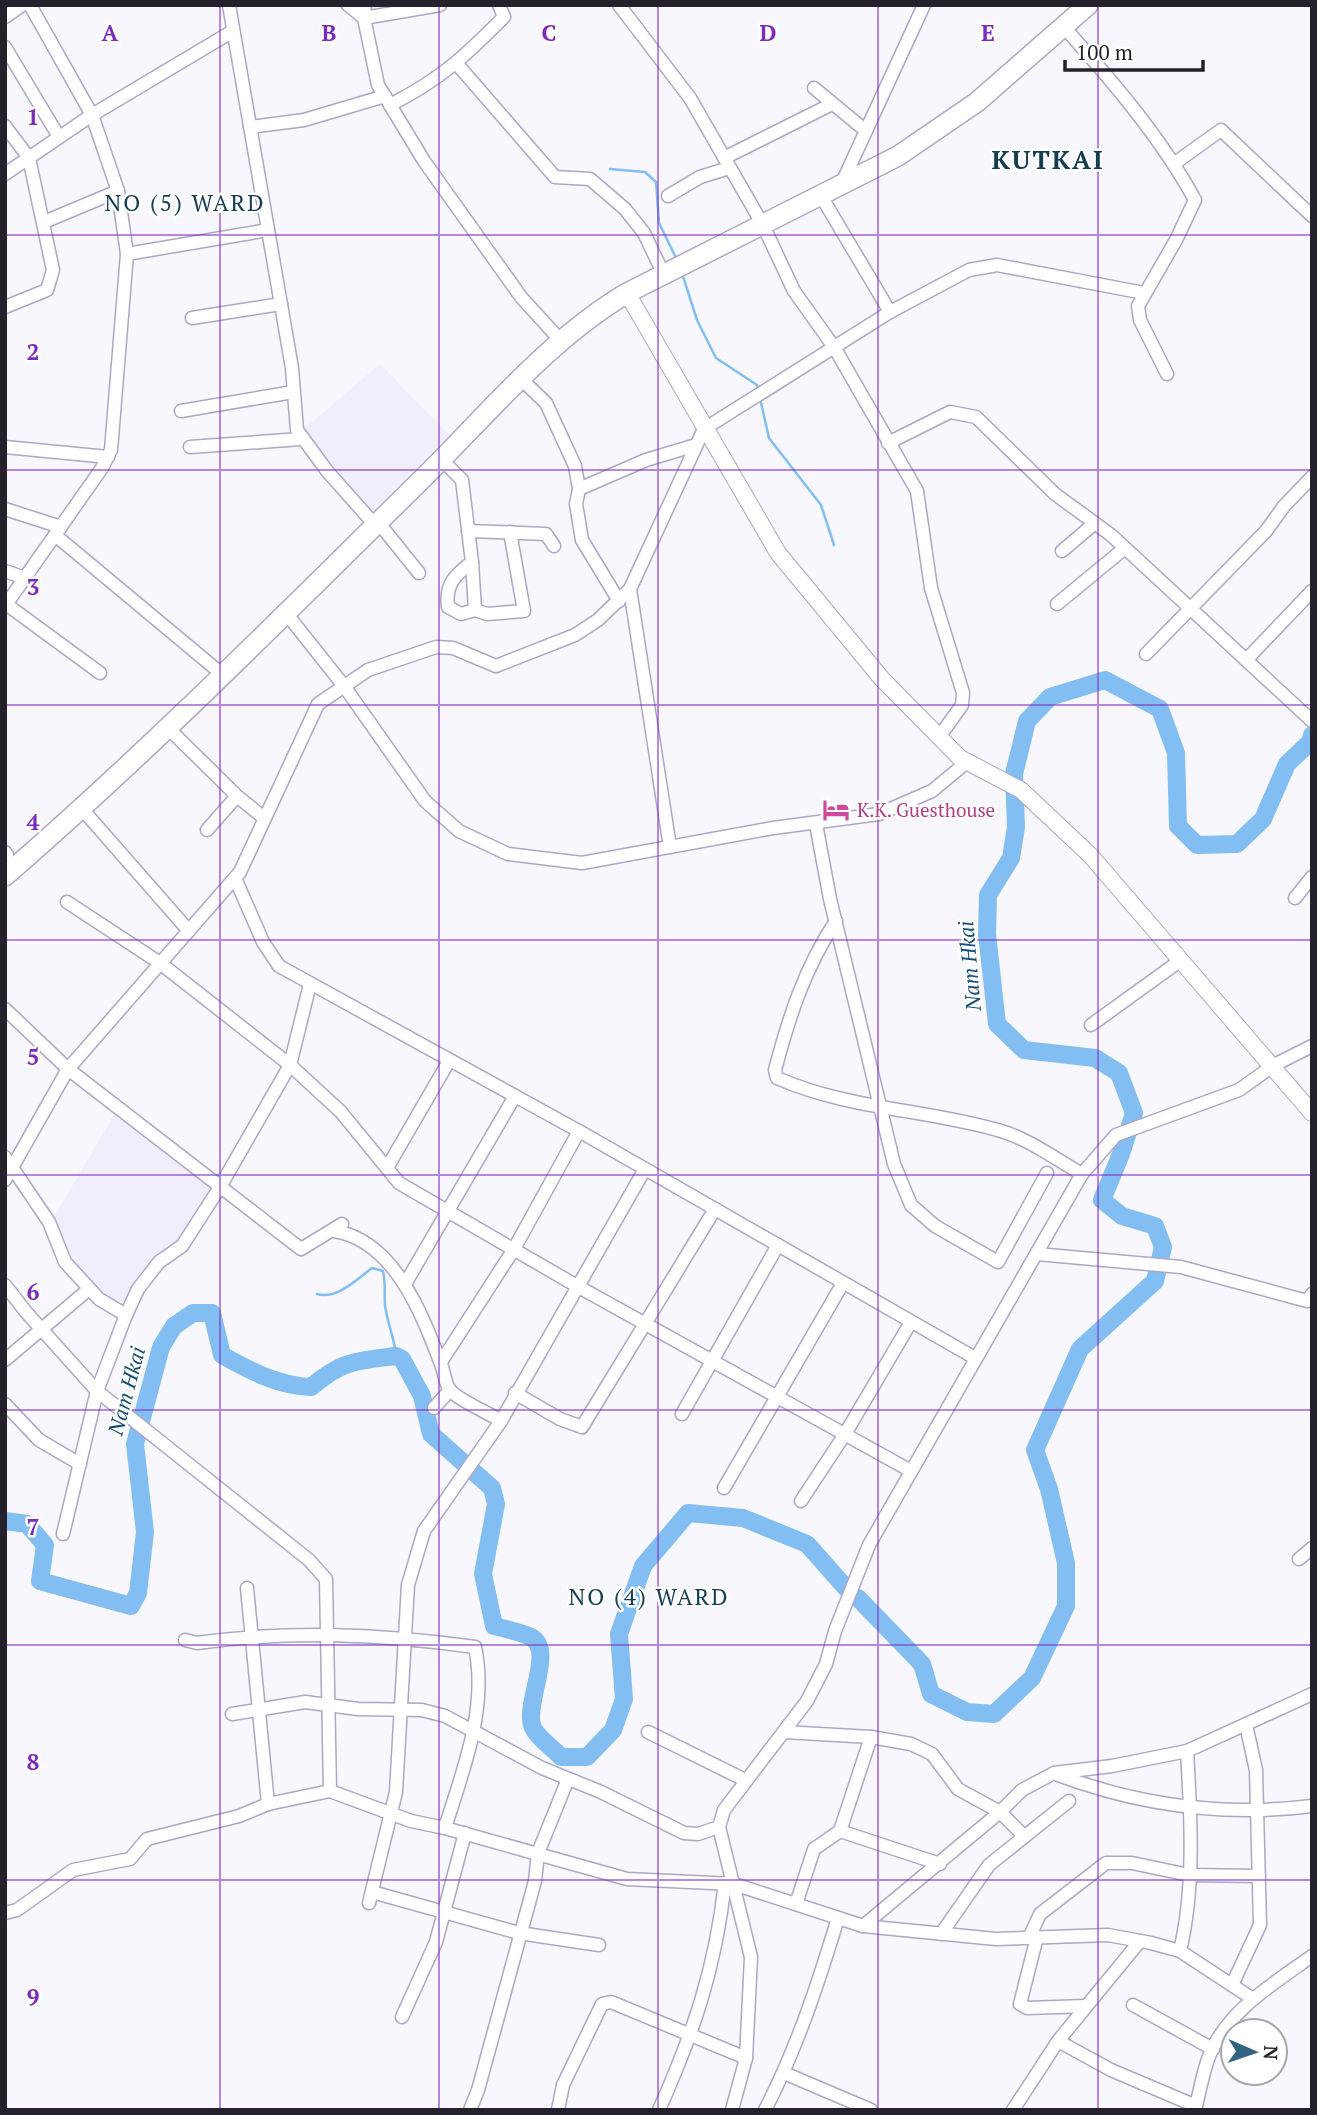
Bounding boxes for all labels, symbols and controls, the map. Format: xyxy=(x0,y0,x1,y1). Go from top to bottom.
text: A xyxy=(102,17,119,48)
text: B xyxy=(322,17,337,48)
text: C xyxy=(542,17,557,48)
text: D xyxy=(760,17,777,48)
text: E xyxy=(981,17,995,48)
scale bar xyxy=(1065,28,1203,72)
text: 100 m xyxy=(1076,38,1133,66)
text: 1 xyxy=(27,101,40,132)
district label: KUTKAI xyxy=(991,142,1105,176)
district label: NO (5) WARD xyxy=(104,187,266,218)
text: 2 xyxy=(27,336,40,367)
text: 3 xyxy=(27,571,40,602)
hotel icon: K.K. Guesthouse xyxy=(821,795,851,825)
place label: K.K. Guesthouse xyxy=(857,797,995,822)
text: 4 xyxy=(27,806,40,837)
water label: Nam Hkai xyxy=(951,920,987,1013)
text: 5 xyxy=(27,1041,40,1072)
text: 6 xyxy=(27,1276,40,1307)
water label: Nam Hkai xyxy=(101,1343,151,1439)
text: 7 xyxy=(27,1511,40,1542)
district label: NO (4) WARD xyxy=(568,1581,730,1612)
text: 8 xyxy=(27,1746,40,1777)
text: 9 xyxy=(27,1981,40,2012)
north arrow xyxy=(1219,2017,1289,2087)
text: N xyxy=(1259,2045,1284,2061)

